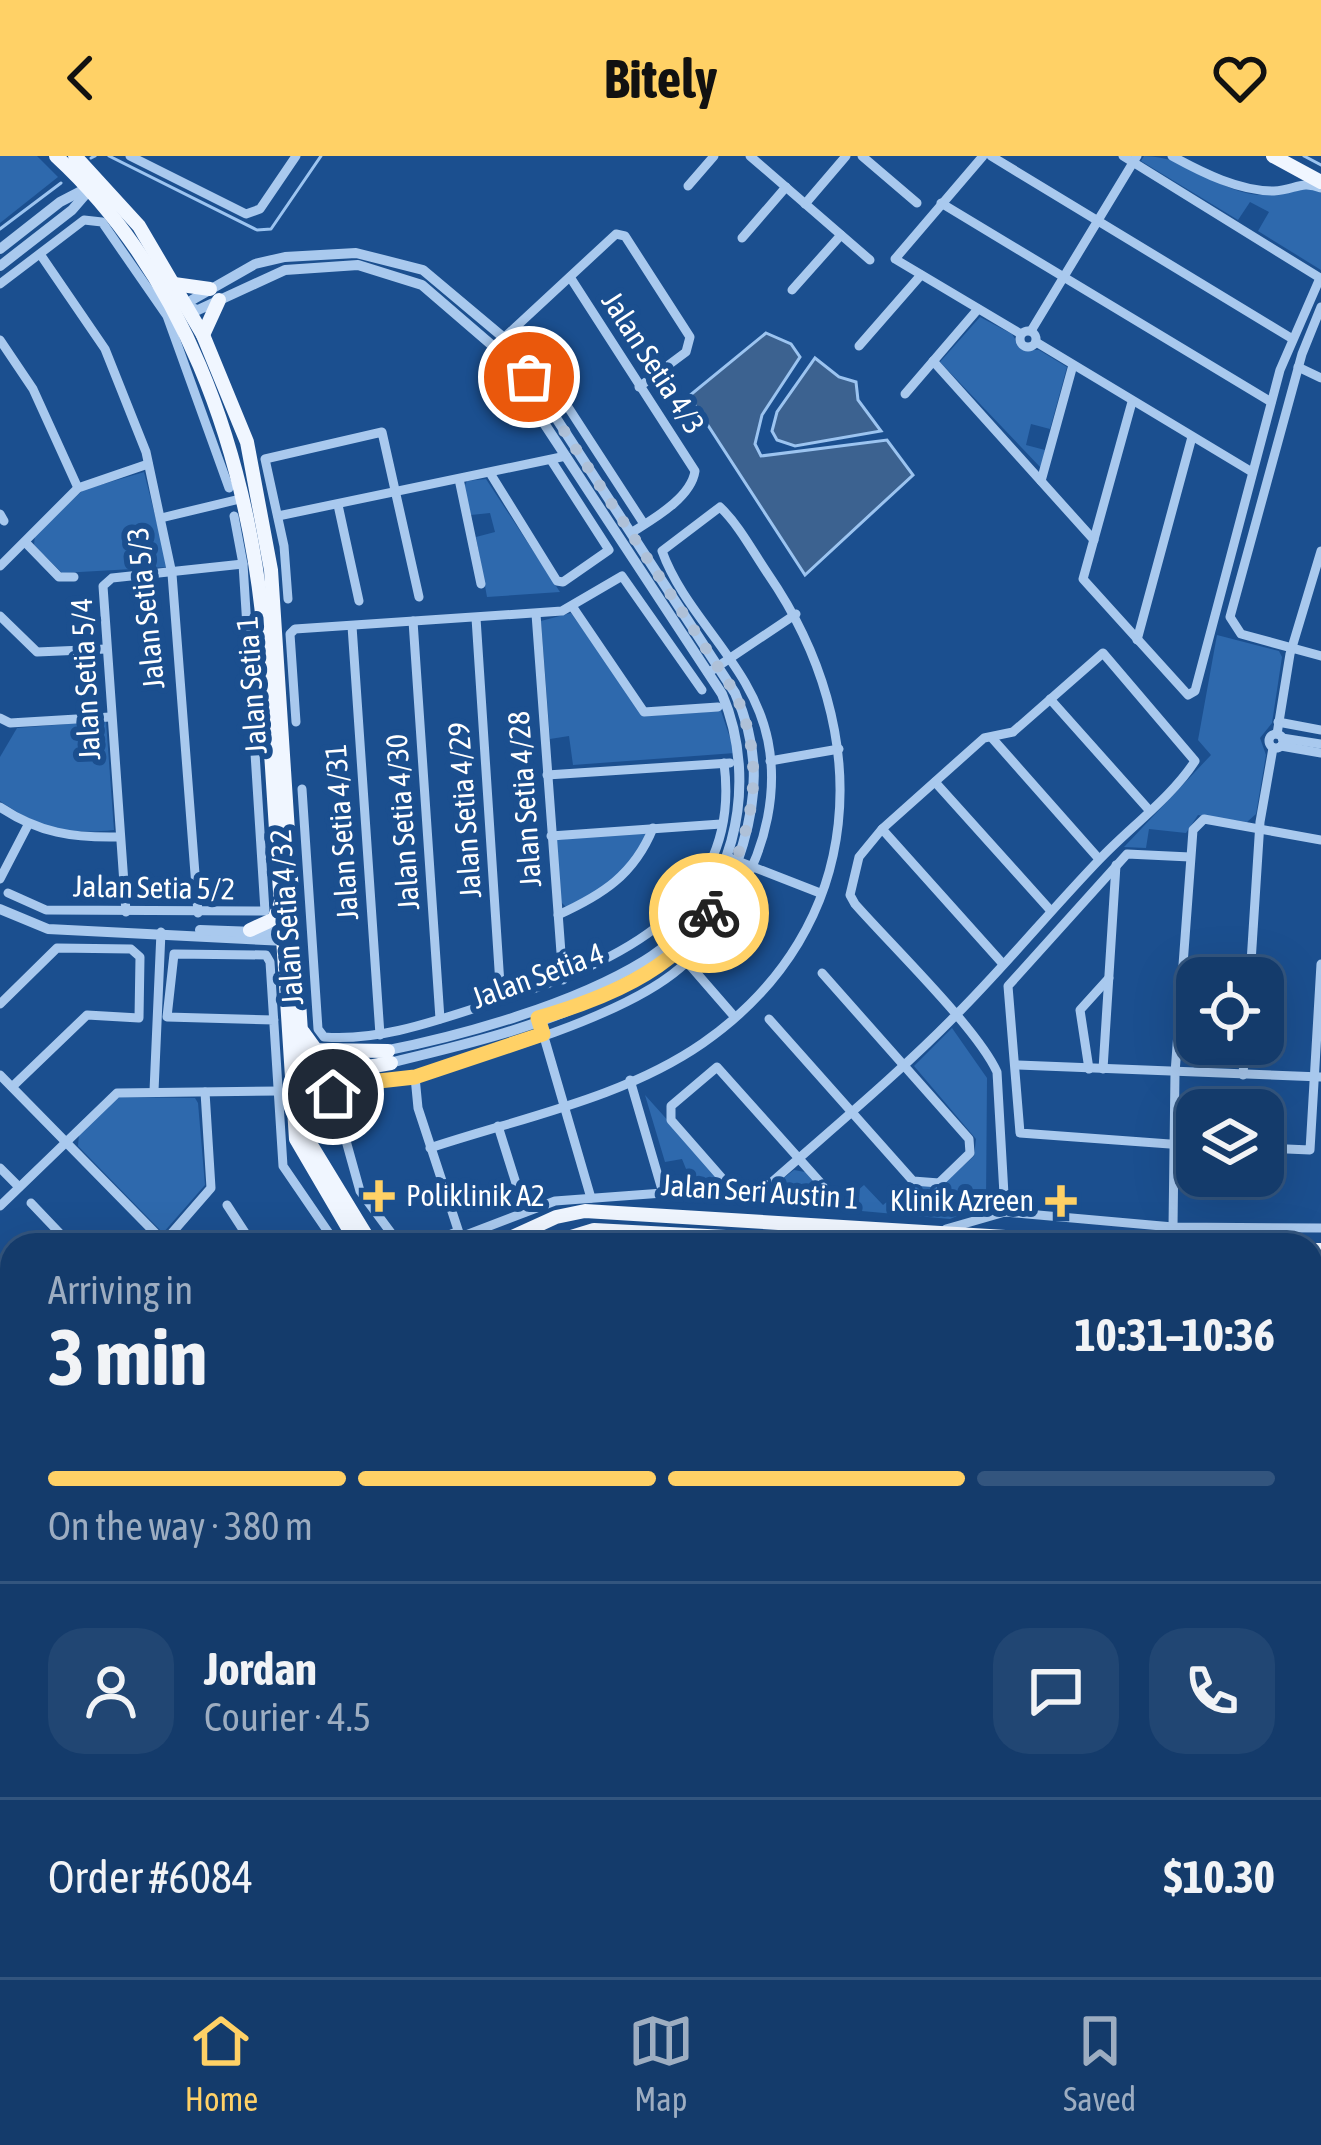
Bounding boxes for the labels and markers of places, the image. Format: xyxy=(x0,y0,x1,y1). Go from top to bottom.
pin xyxy=(478,326,580,428)
pin xyxy=(282,1043,384,1145)
place label: Poliklinik A2 xyxy=(406,1178,545,1212)
marker: Poliklinik A2 xyxy=(363,1180,395,1212)
place label: Klinik Azreen xyxy=(890,1183,1034,1217)
marker: Klinik Azreen xyxy=(1045,1185,1077,1217)

